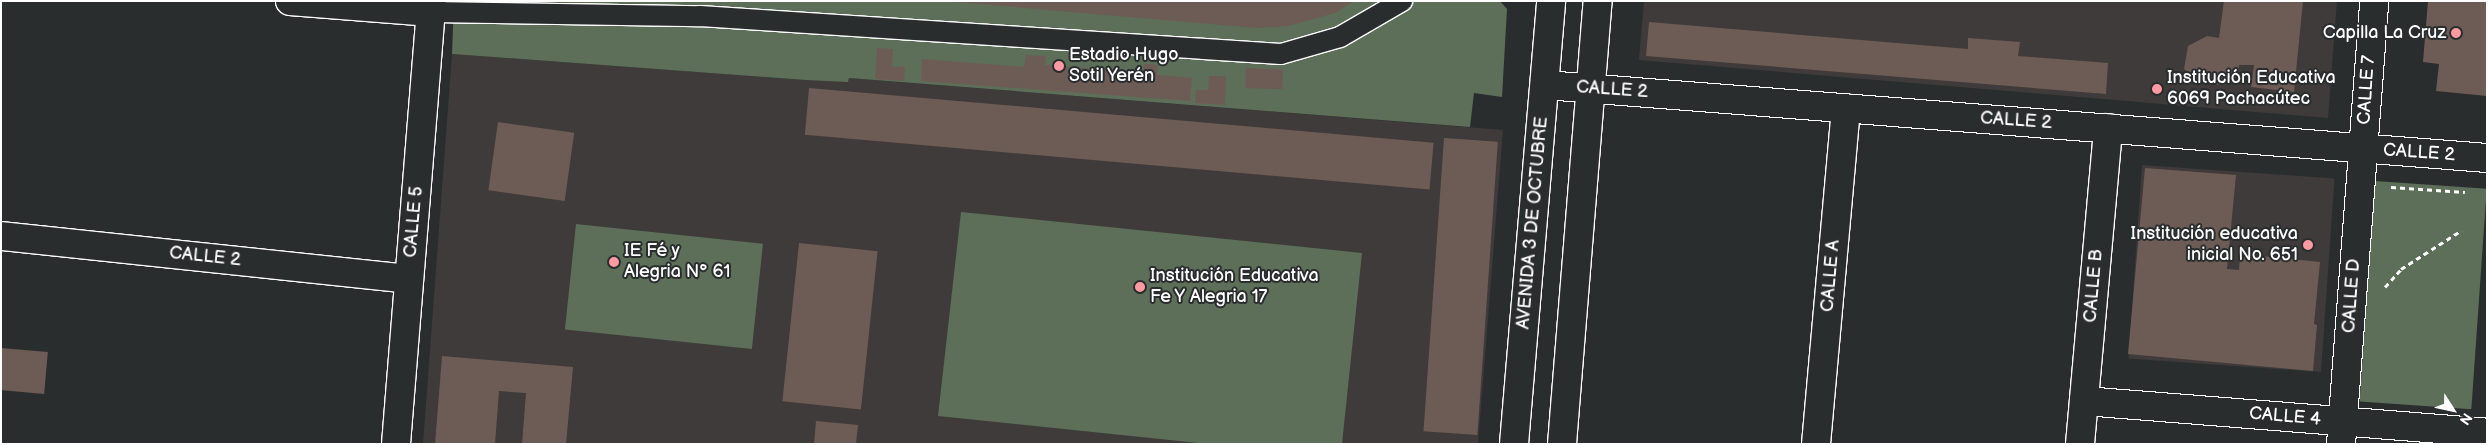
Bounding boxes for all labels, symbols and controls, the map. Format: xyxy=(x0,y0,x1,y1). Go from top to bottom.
place label: Capilla La Cruz xyxy=(2323,22,2446,44)
marker: Capilla La Cruz xyxy=(2450,27,2462,39)
place label: Estadio Hugo Sotil Yerén xyxy=(1069,45,1178,88)
street label: CALLE 7 xyxy=(2354,54,2380,126)
marker: Estadio Hugo Sotil Yerén xyxy=(1053,60,1065,72)
place label: Institución Educativa 6069 Pachacútec xyxy=(2167,68,2336,110)
street label: CALLE 2 xyxy=(1575,77,1649,103)
marker: Institución Educativa 6069 Pachacútec xyxy=(2151,83,2163,95)
street label: CALLE 2 xyxy=(1979,108,2053,134)
street label: AVENIDA 3 DE OCTUBRE xyxy=(1513,116,1553,330)
street label: CALLE 2 xyxy=(2382,140,2456,166)
street label: CALLE 5 xyxy=(400,185,428,259)
place label: Institución educativa inicial No. 651 xyxy=(2131,224,2298,266)
street label: CALLE A xyxy=(1817,239,1845,313)
marker: Institución educativa inicial No. 651 xyxy=(2302,239,2314,251)
place label: IE Fé y Alegria N° 61 xyxy=(624,241,730,284)
street label: CALLE 2 xyxy=(168,243,242,271)
street label: CALLE B xyxy=(2080,248,2108,324)
marker: IE Fé y Alegria N° 61 xyxy=(608,256,620,268)
street label: CALLE D xyxy=(2339,258,2365,334)
place label: Institución Educativa Fe Y Alegria 17 xyxy=(1150,266,1319,308)
marker: Institución Educativa Fe Y Alegria 17 xyxy=(1134,281,1146,293)
north arrow xyxy=(2428,385,2478,435)
street label: CALLE 4 xyxy=(2248,403,2322,431)
text: N xyxy=(2456,410,2476,428)

